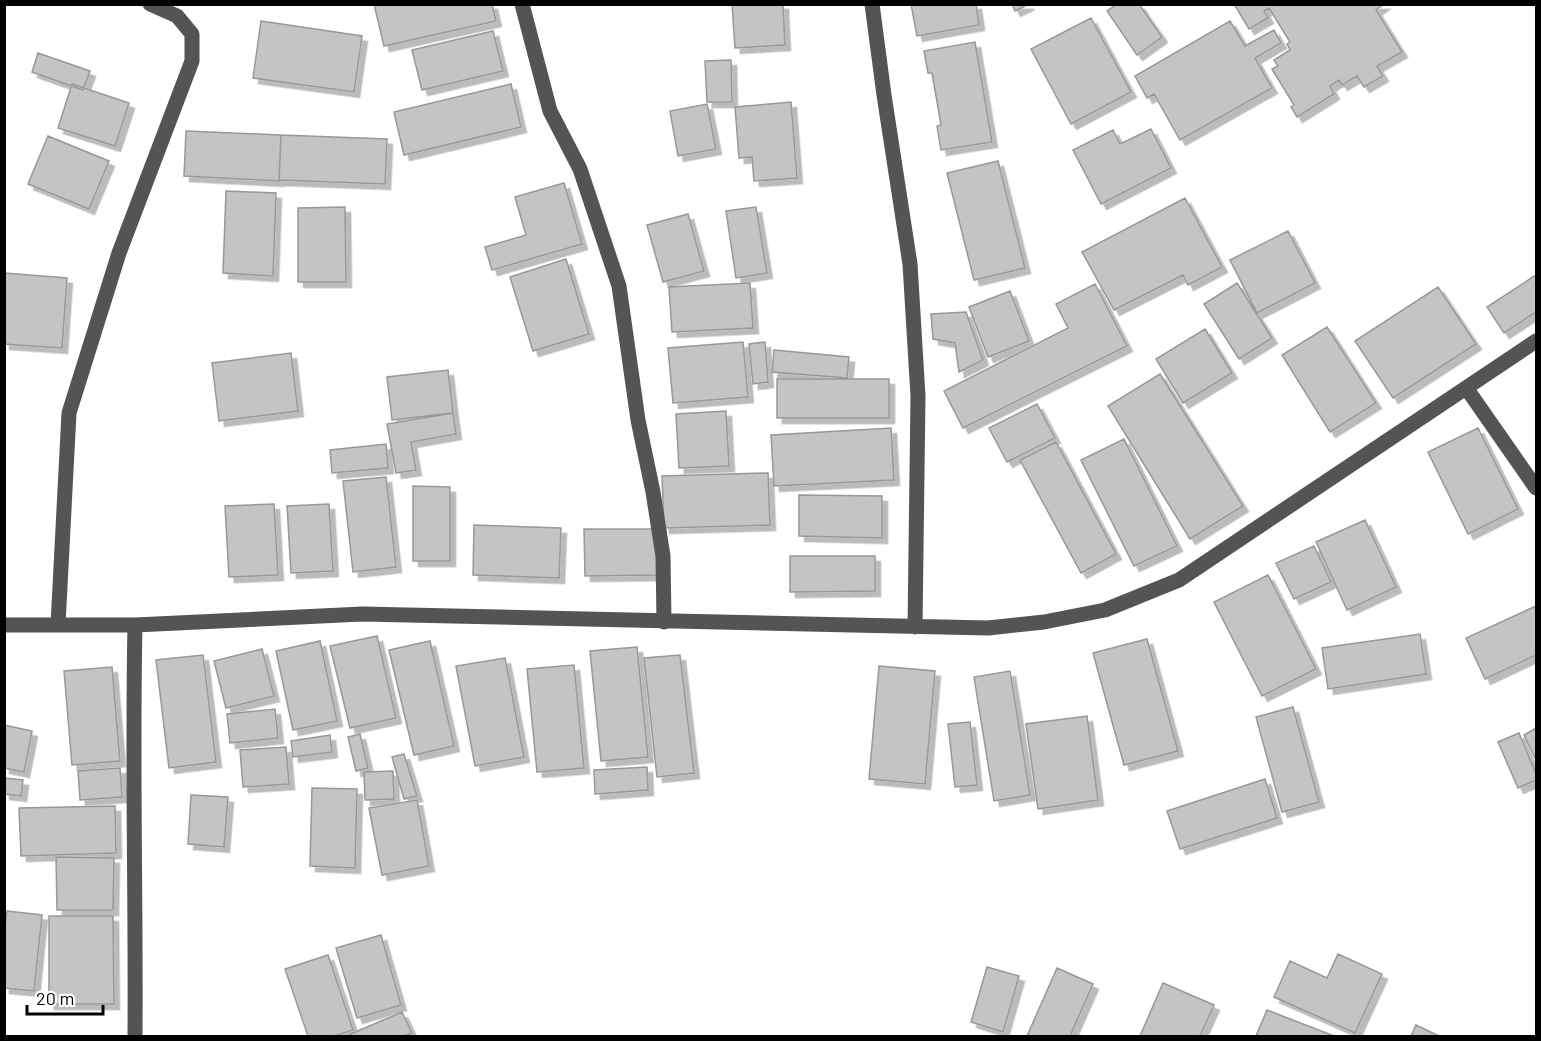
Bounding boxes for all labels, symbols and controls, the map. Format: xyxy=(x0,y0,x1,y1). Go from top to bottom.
scale bar xyxy=(27,978,104,1016)
text: 20 m xyxy=(36,987,74,1009)

